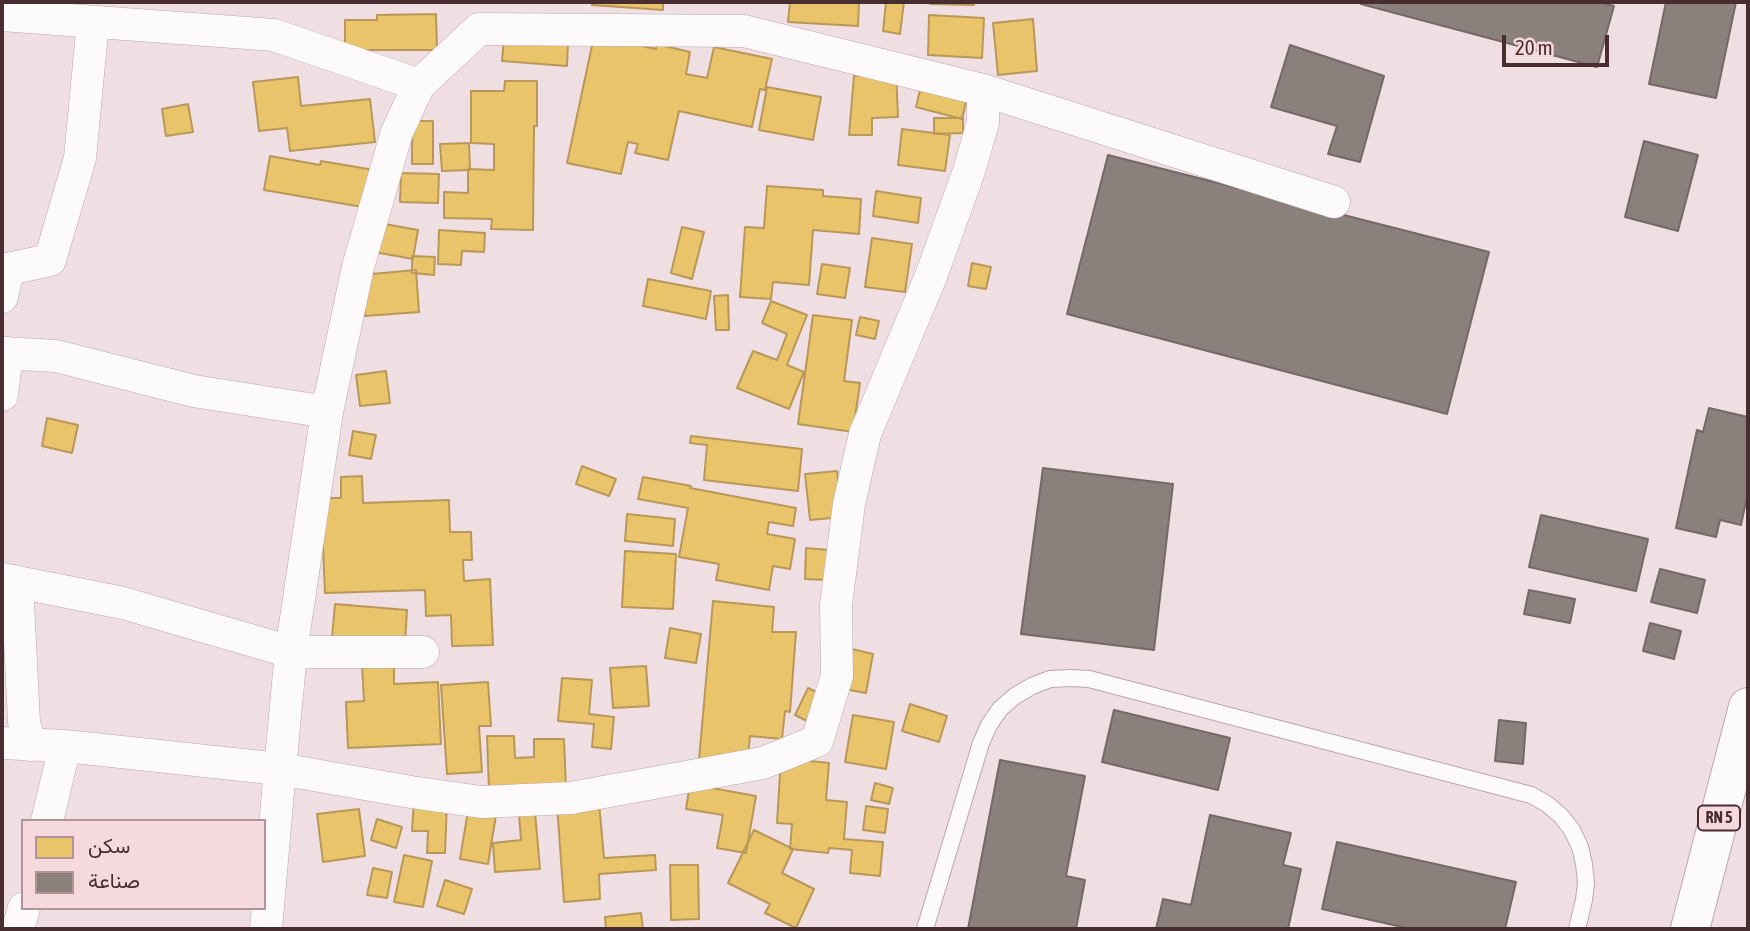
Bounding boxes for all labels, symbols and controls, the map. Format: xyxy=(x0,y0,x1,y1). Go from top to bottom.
scale bar xyxy=(1505,21,1612,65)
text: 20 m xyxy=(1515,35,1553,59)
road number: RN 5 xyxy=(1698,806,1740,831)
legend xyxy=(21,819,266,910)
text: سكن xyxy=(88,833,130,857)
text: صناعة xyxy=(88,868,140,892)

